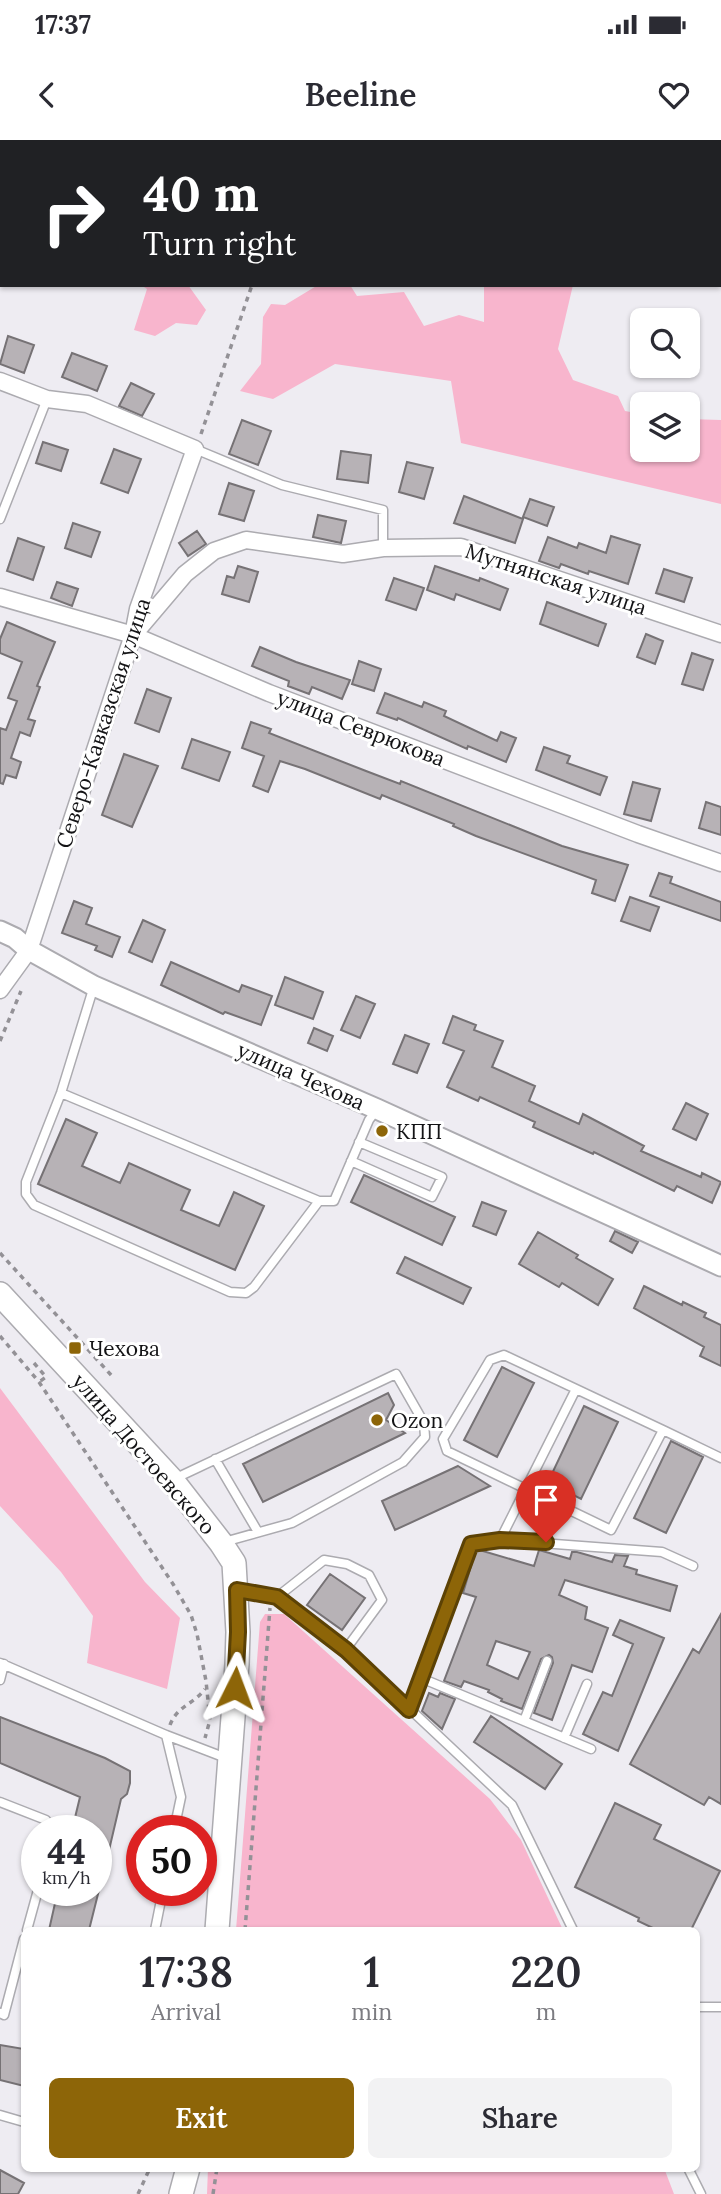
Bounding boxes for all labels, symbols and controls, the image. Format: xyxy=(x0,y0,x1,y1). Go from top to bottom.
text: 17:37 xyxy=(35,8,91,41)
text: Beeline xyxy=(304,74,417,115)
icon: back xyxy=(28,76,66,114)
icon: heart xyxy=(655,76,693,114)
text: 40 m xyxy=(143,162,259,224)
icon: right xyxy=(28,168,119,259)
text: Turn right xyxy=(143,223,296,264)
map controls xyxy=(630,308,700,462)
button: search xyxy=(630,308,700,378)
button: layers xyxy=(630,392,700,462)
street label: Мутнянская улица xyxy=(462,537,650,621)
street label: Северо-Кавказская улица xyxy=(50,594,156,852)
street label: улица Севрюкова xyxy=(273,684,449,773)
street label: улица Чехова xyxy=(233,1036,369,1116)
place label: КПП xyxy=(396,1118,442,1145)
marker: КПП xyxy=(374,1123,390,1139)
place label: Чехова xyxy=(89,1335,160,1362)
marker: Чехова xyxy=(67,1340,83,1356)
street label: улица Достоевского xyxy=(67,1368,221,1540)
place label: Ozon xyxy=(391,1407,444,1434)
marker: Ozon xyxy=(369,1412,385,1428)
pin xyxy=(516,1470,576,1542)
icon: arrive xyxy=(527,1481,565,1519)
position arrow xyxy=(198,1651,272,1725)
speed limit sign: 50 xyxy=(126,1815,217,1906)
text: 44 xyxy=(47,1829,86,1874)
text: km/h xyxy=(42,1866,91,1889)
text: 17:38 xyxy=(139,1945,233,1999)
text: 1 xyxy=(364,1945,380,1999)
text: 220 xyxy=(510,1945,582,1999)
text: Arrival xyxy=(151,1997,221,2026)
text: min xyxy=(351,1997,392,2026)
text: m xyxy=(536,1997,556,2026)
button: Exit xyxy=(49,2078,354,2158)
button: Share xyxy=(368,2078,672,2158)

